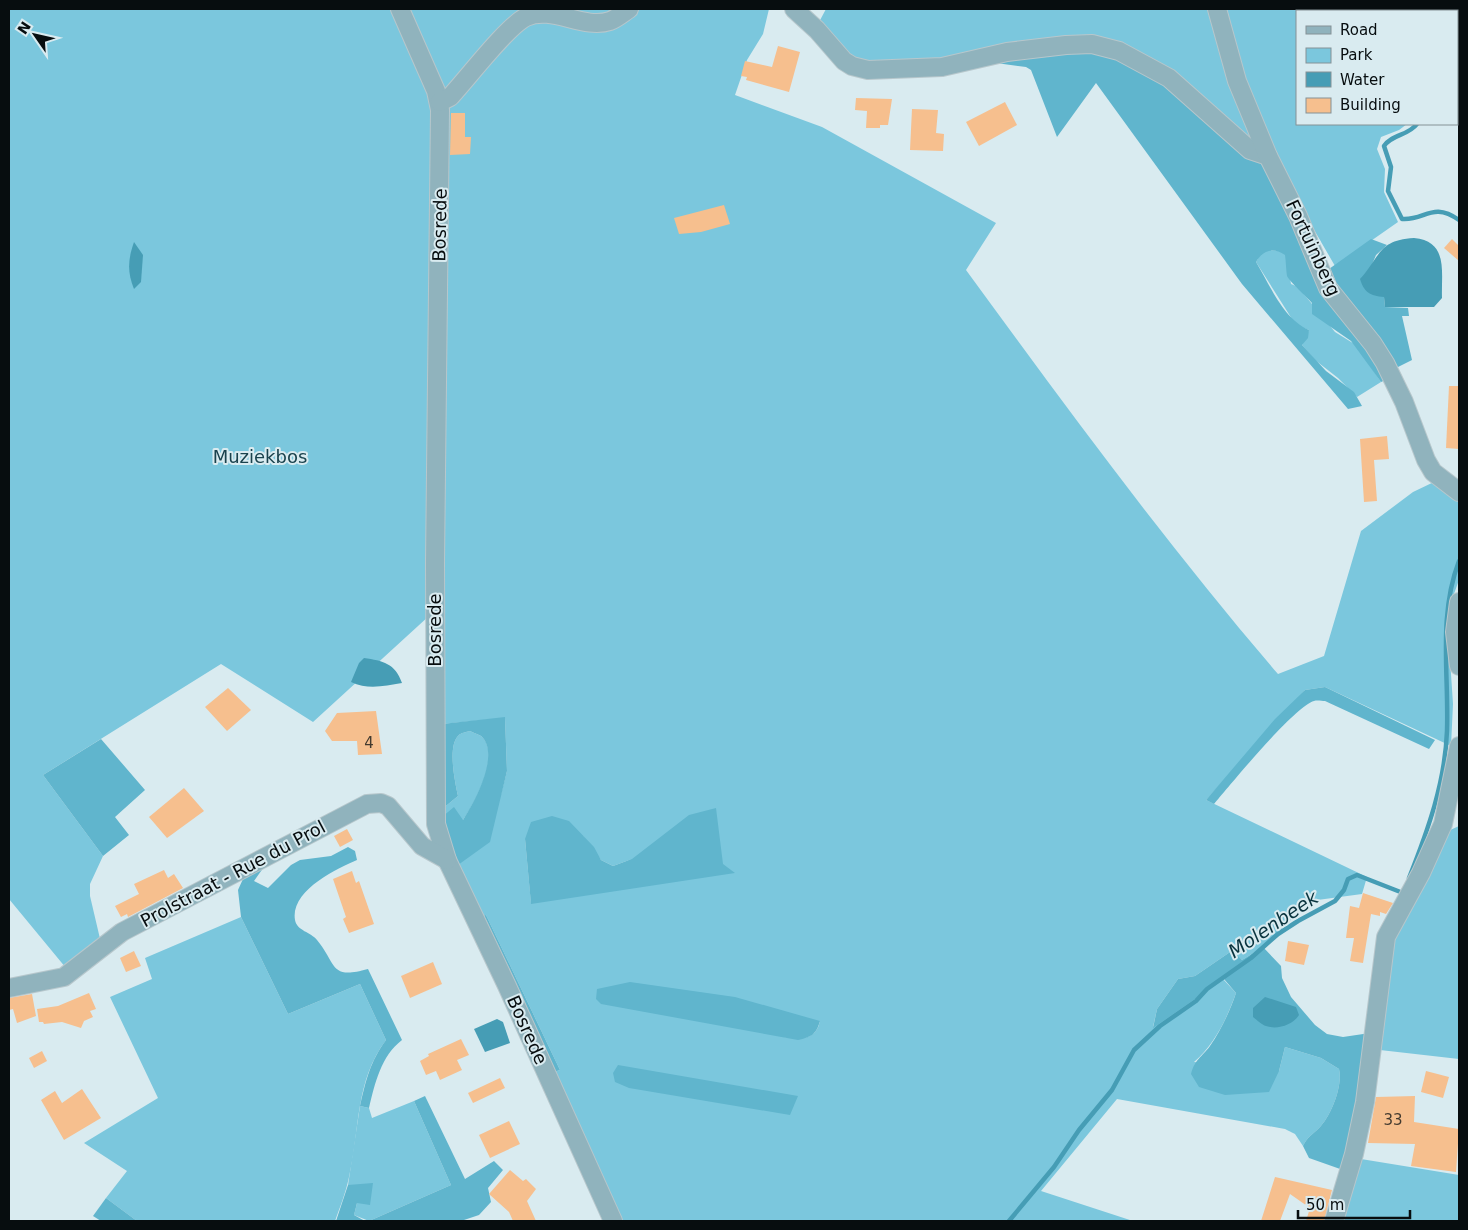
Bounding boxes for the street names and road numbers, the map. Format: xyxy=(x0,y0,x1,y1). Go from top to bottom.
street label: Bosrede xyxy=(428,188,451,262)
street label: Fortuinberg xyxy=(1282,196,1345,299)
street label: Bosrede xyxy=(424,593,445,667)
street label: Prolstraat - Rue du Prol xyxy=(137,816,329,931)
street label: Bosrede xyxy=(503,992,552,1068)

